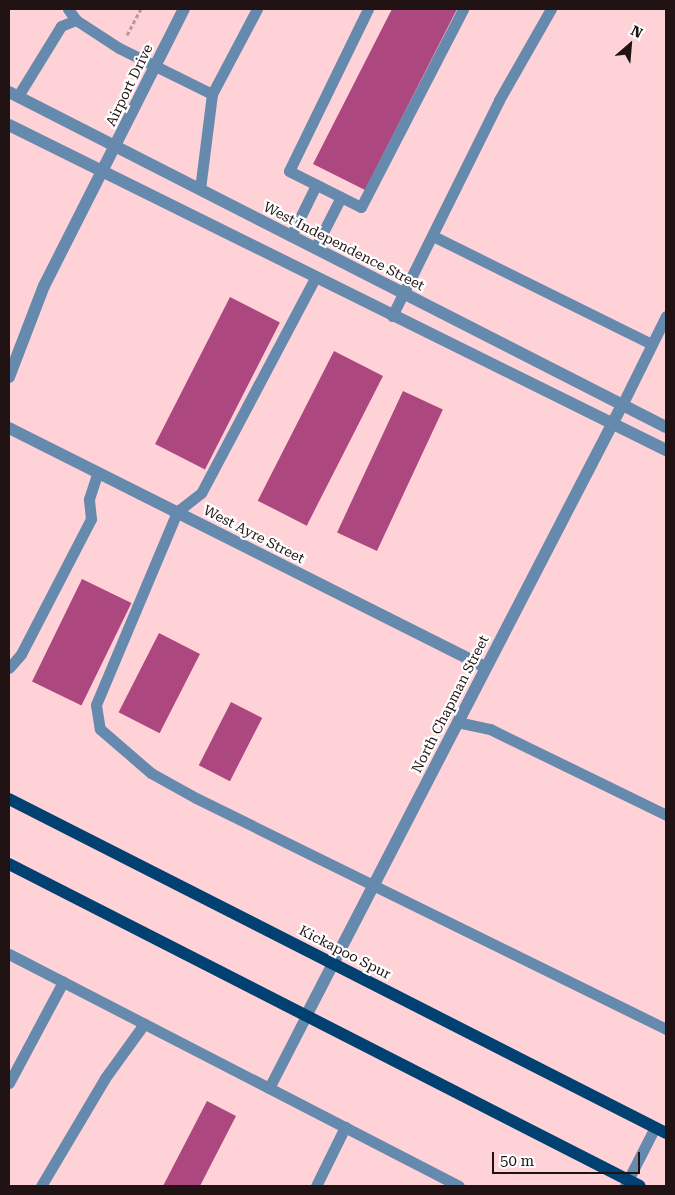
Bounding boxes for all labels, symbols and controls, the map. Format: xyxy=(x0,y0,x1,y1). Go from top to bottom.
north arrow xyxy=(605,20,655,70)
text: N xyxy=(628,22,645,41)
street label: Airport Drive xyxy=(102,41,156,129)
street label: West Independence Street xyxy=(261,198,427,294)
street label: West Ayre Street xyxy=(201,501,307,567)
street label: North Chapman Street xyxy=(408,632,492,776)
street label: Kickapoo Spur xyxy=(296,922,394,982)
scale bar xyxy=(495,1142,642,1174)
text: 50 m xyxy=(500,1152,534,1170)

